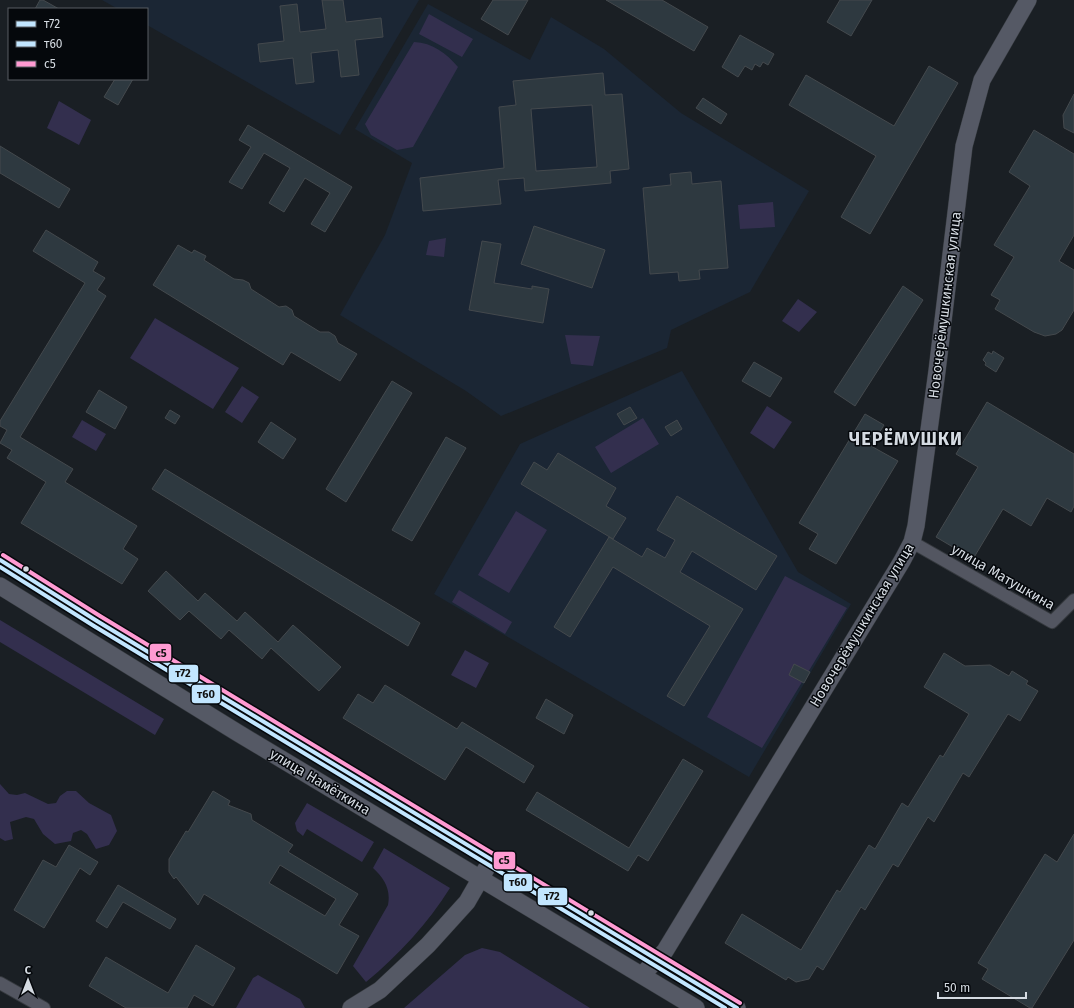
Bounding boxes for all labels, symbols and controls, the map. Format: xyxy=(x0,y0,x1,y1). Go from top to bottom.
legend xyxy=(8,8,148,80)
text: т72 xyxy=(44,17,60,31)
text: т60 xyxy=(44,37,63,51)
text: с5 xyxy=(44,57,56,71)
street label: Новочерёмушкинская улица xyxy=(925,211,965,399)
district label: ЧЕРЁМУШКИ xyxy=(849,428,963,450)
street label: Новочерёмушкинская улица xyxy=(806,540,918,710)
street label: улица Матушкина xyxy=(948,540,1058,614)
unlabelled marker xyxy=(21,564,31,574)
line badge: с5 xyxy=(149,643,172,662)
text: с5 xyxy=(155,647,167,660)
line badge: т72 xyxy=(168,664,199,683)
text: т72 xyxy=(175,667,191,680)
line badge: т60 xyxy=(191,684,221,704)
text: т60 xyxy=(197,688,215,701)
street label: улица Намёткина xyxy=(267,745,373,819)
line badge: с5 xyxy=(493,851,516,870)
text: с5 xyxy=(498,854,510,867)
line badge: т60 xyxy=(503,873,533,892)
text: т60 xyxy=(509,876,527,889)
line badge: т72 xyxy=(537,887,568,906)
text: т72 xyxy=(544,890,560,903)
unlabelled marker xyxy=(586,908,596,918)
north arrow xyxy=(8,960,48,1000)
text: С xyxy=(25,964,32,977)
scale bar xyxy=(938,974,1026,1000)
text: 50 m xyxy=(944,981,970,995)

